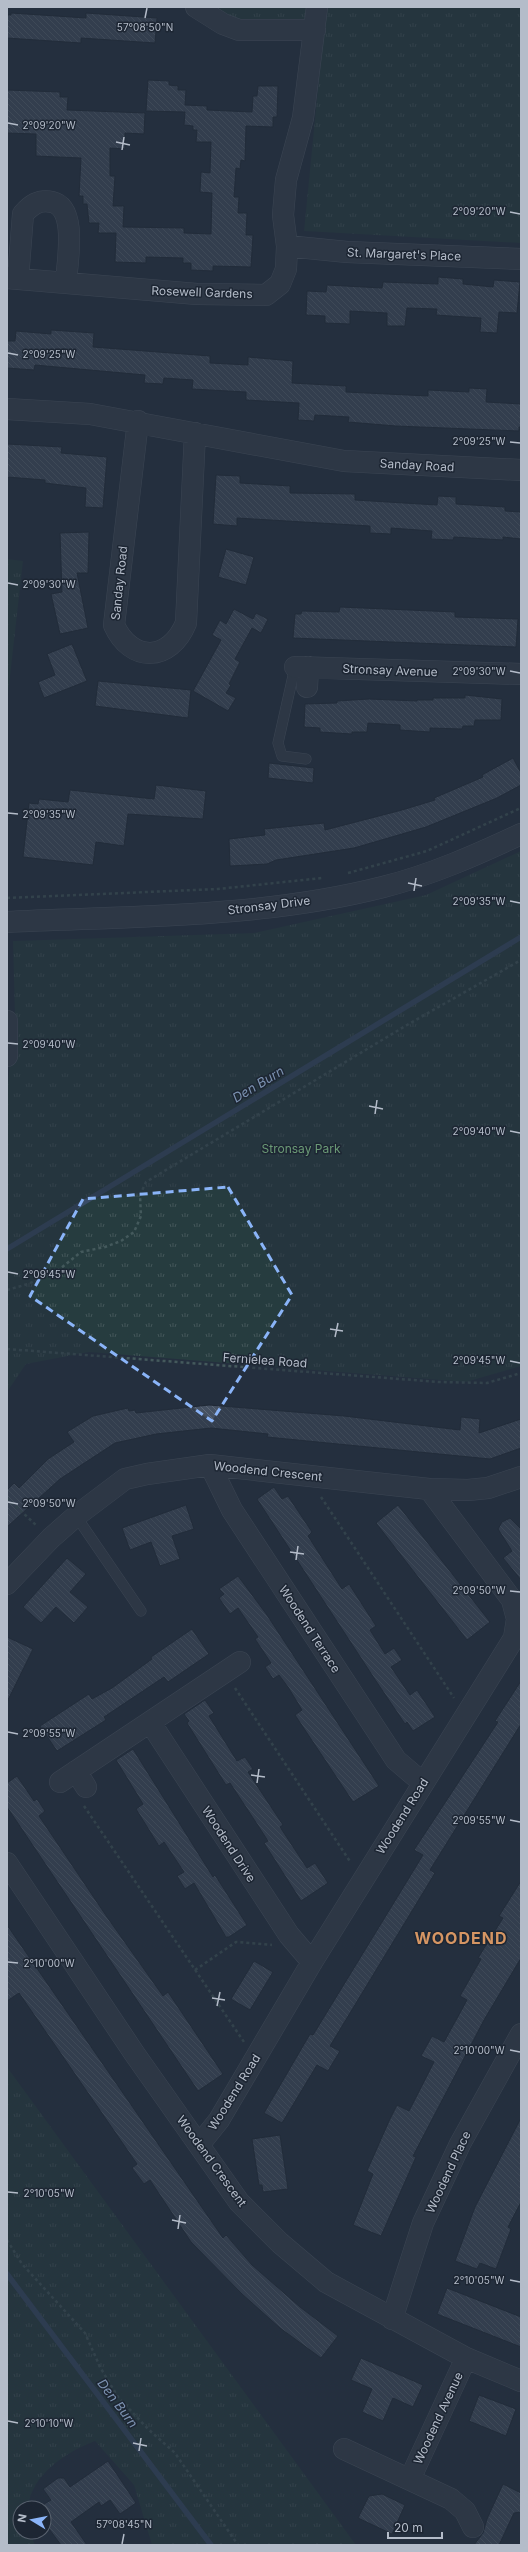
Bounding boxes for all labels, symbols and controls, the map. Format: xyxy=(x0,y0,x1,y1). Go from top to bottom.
text: 57°08'50"N xyxy=(117,21,173,33)
text: 2°09'20"W xyxy=(22,119,76,131)
text: 2°09'20"W xyxy=(452,205,506,217)
street label: St. Margaret's Place xyxy=(347,245,461,263)
street label: Rosewell Gardens xyxy=(151,283,253,301)
text: 2°09'25"W xyxy=(23,348,76,360)
text: 2°09'25"W xyxy=(453,435,506,447)
street label: Sanday Road xyxy=(379,456,455,474)
street label: Sanday Road xyxy=(108,545,130,621)
text: 2°09'30"W xyxy=(22,578,76,590)
street label: Stronsay Avenue xyxy=(342,661,438,679)
text: 2°09'30"W xyxy=(452,665,506,677)
text: 2°09'35"W xyxy=(23,808,76,820)
street label: Stronsay Drive xyxy=(227,892,311,918)
text: 2°09'35"W xyxy=(453,895,506,907)
text: 2°09'40"W xyxy=(23,1038,76,1050)
water label: Den Burn xyxy=(229,1062,287,1106)
text: 2°09'40"W xyxy=(453,1125,506,1137)
park label: Stronsay Park xyxy=(262,1141,341,1156)
text: 2°09'45"W xyxy=(23,1268,75,1280)
street label: Fernielea Road xyxy=(222,1350,308,1370)
text: 2°09'45"W xyxy=(453,1354,505,1366)
street label: Woodend Crescent xyxy=(213,1458,323,1484)
text: 2°09'50"W xyxy=(22,1497,76,1509)
street label: Woodend Terrace xyxy=(276,1582,344,1676)
text: 2°09'50"W xyxy=(452,1584,506,1596)
text: 2°09'55"W xyxy=(23,1727,76,1739)
street label: Woodend Road xyxy=(373,1775,431,1857)
street label: Woodend Drive xyxy=(199,1803,259,1885)
text: 2°09'55"W xyxy=(453,1814,506,1826)
district label: WOODEND xyxy=(415,1928,507,1948)
text: 2°10'00"W xyxy=(23,1957,75,1969)
text: 2°10'00"W xyxy=(453,2044,505,2056)
street label: Woodend Road xyxy=(205,2051,263,2133)
street label: Woodend Crescent xyxy=(174,2112,250,2210)
street label: Woodend Place xyxy=(422,2129,474,2215)
text: 2°10'05"W xyxy=(24,2187,75,2199)
text: 2°10'05"W xyxy=(454,2274,505,2286)
street label: Woodend Avenue xyxy=(410,2370,466,2466)
water label: Den Burn xyxy=(94,2375,142,2431)
text: 2°10'10"W xyxy=(25,2417,74,2429)
north arrow xyxy=(12,2500,52,2540)
text: N xyxy=(15,2513,30,2524)
scale bar xyxy=(388,2514,442,2540)
text: 57°08'45"N xyxy=(96,2518,152,2530)
text: 20 m xyxy=(394,2520,423,2535)

